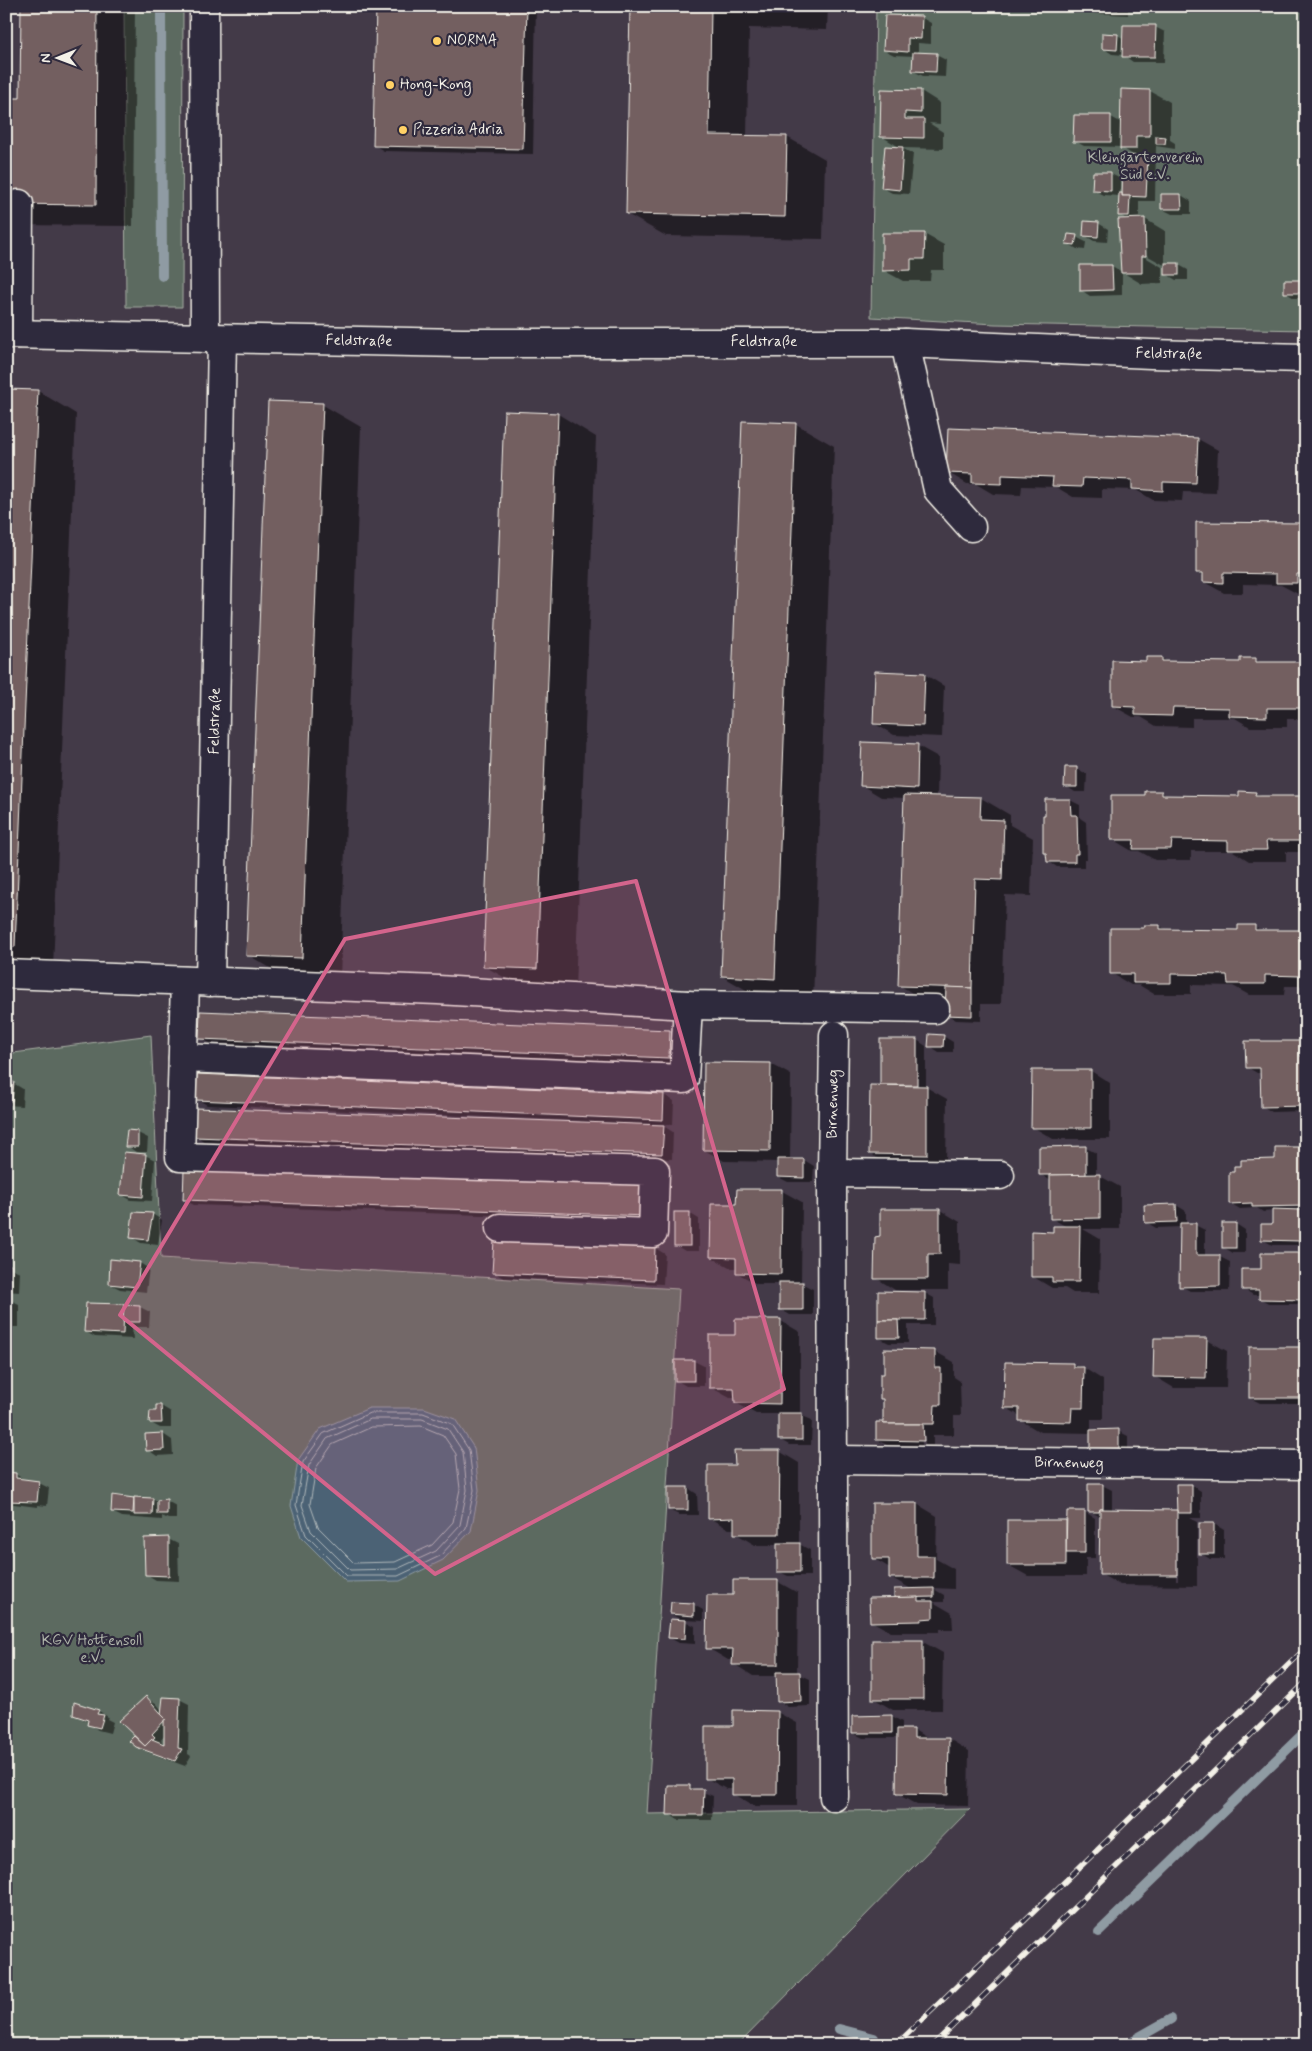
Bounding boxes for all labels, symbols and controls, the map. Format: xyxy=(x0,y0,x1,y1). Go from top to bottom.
place label: NORMA xyxy=(447,31,497,51)
north arrow xyxy=(32,32,82,82)
marker: NORMA xyxy=(431,35,443,47)
text: N xyxy=(37,53,55,63)
place label: Hong-Kong xyxy=(400,75,471,96)
marker: Hong-Kong xyxy=(384,79,396,91)
place label: Pizzeria Adria xyxy=(413,120,503,140)
marker: Pizzeria Adria xyxy=(397,124,409,136)
park label: Kleingartenverein Süd e.V. xyxy=(1087,148,1203,185)
street label: Feldstraße xyxy=(325,330,393,352)
street label: Feldstraße xyxy=(731,332,797,352)
street label: Feldstraße xyxy=(1135,343,1203,365)
street label: Feldstraße xyxy=(204,687,226,755)
street label: Birnenweg xyxy=(822,1069,845,1139)
street label: Birnenweg xyxy=(1034,1452,1104,1475)
park label: KGV Hottensoll e.V. xyxy=(42,1631,143,1668)

